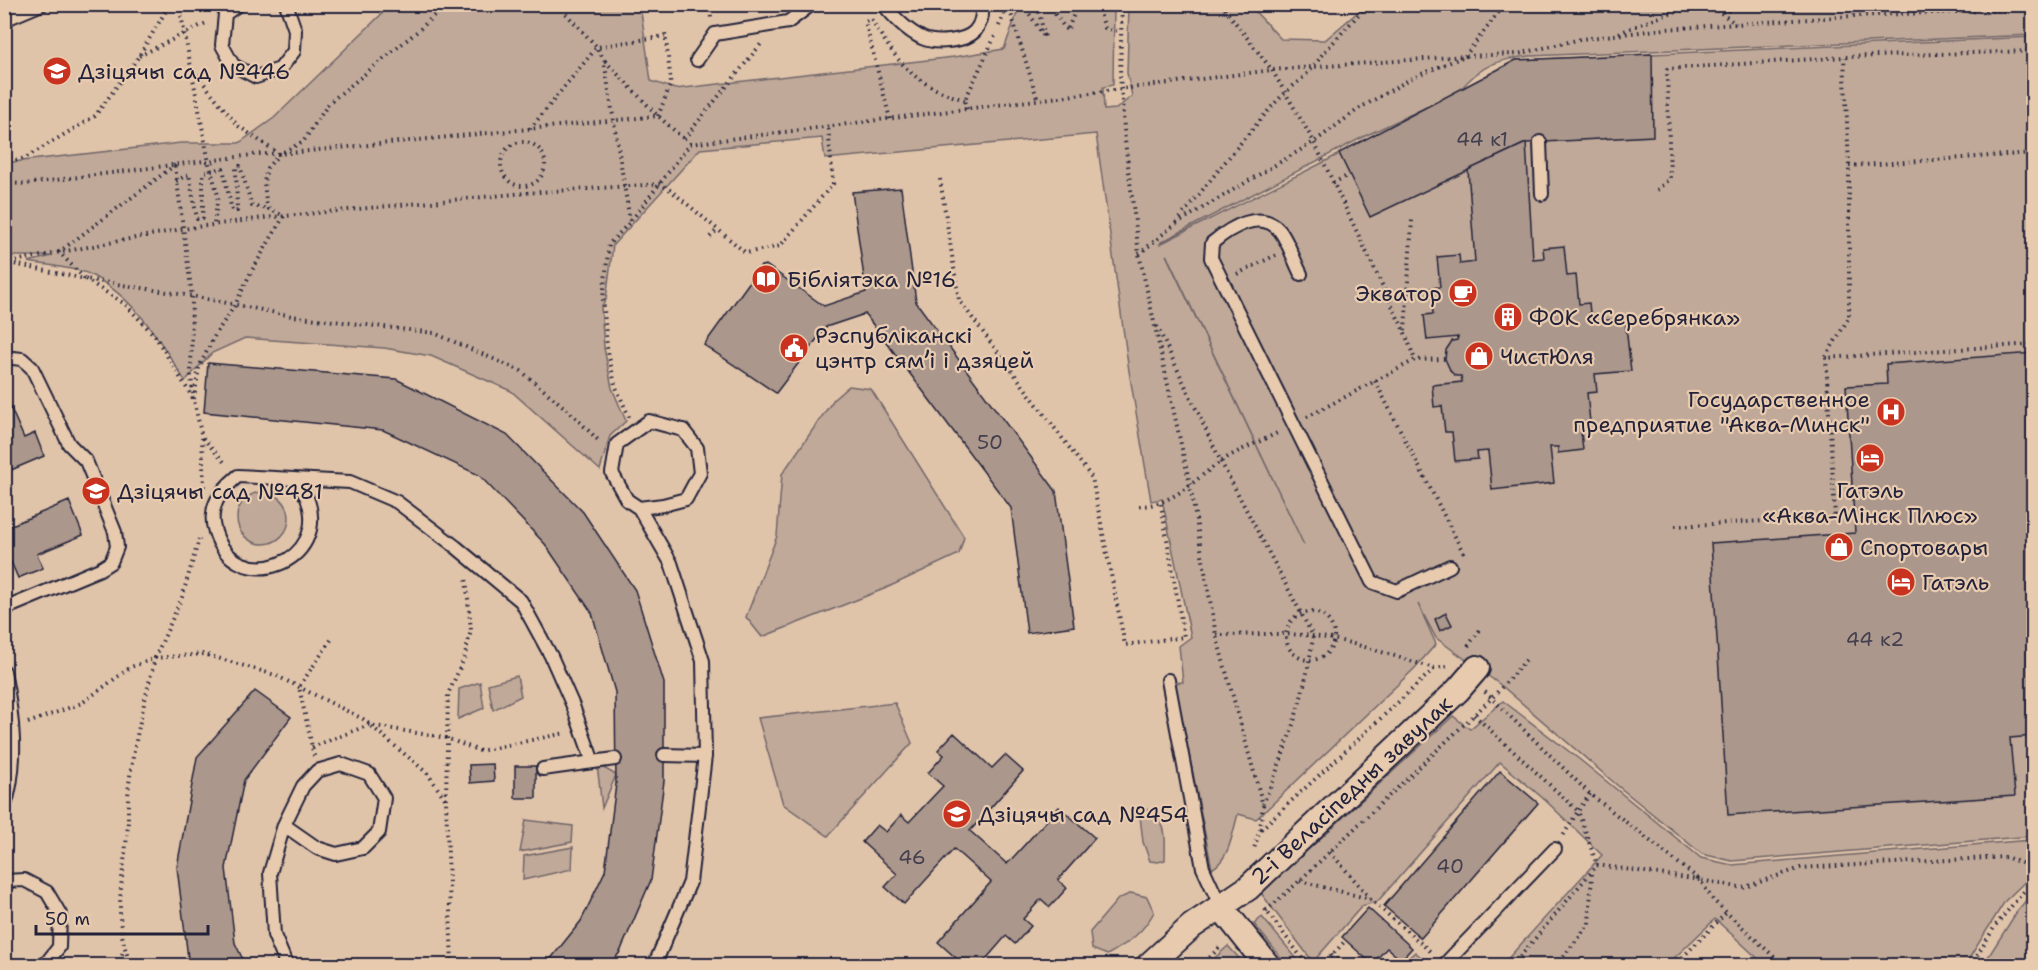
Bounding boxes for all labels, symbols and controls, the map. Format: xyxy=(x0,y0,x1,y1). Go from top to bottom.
school or university icon: Дзіцячы сад №446 xyxy=(41,55,73,87)
place label: Дзіцячы сад №446 xyxy=(78,57,290,86)
house number: 44 к1 xyxy=(1456,126,1508,152)
library icon: Бібліятэка №16 xyxy=(750,263,782,295)
place label: Бібліятэка №16 xyxy=(787,265,956,294)
cafe icon: Экватор xyxy=(1447,277,1479,309)
place label: Экватор xyxy=(1356,279,1442,308)
building icon: ФОК «Серебрянка» xyxy=(1492,301,1524,333)
place label: ФОК «Серебрянка» xyxy=(1529,303,1740,332)
place label: Рэспубліканскі цэнтр сямʼі і дзяцей xyxy=(815,321,1034,375)
public building icon: Рэспубліканскі цэнтр сямʼі і дзяцей xyxy=(778,332,810,364)
shop icon: ЧистЮля xyxy=(1463,340,1495,372)
place label: ЧистЮля xyxy=(1500,342,1594,371)
place label: Государственное предприятие "Аква-Минск" xyxy=(1573,385,1870,439)
hospital icon: Государственное предприятие "Аква-Минск" xyxy=(1875,396,1907,428)
house number: 50 xyxy=(977,429,1003,455)
hotel icon: Гатэль «Аква-Мінск Плюс» xyxy=(1854,442,1886,474)
school or university icon: Дзіцячы сад №481 xyxy=(80,475,112,507)
place label: Гатэль «Аква-Мінск Плюс» xyxy=(1762,476,1978,530)
place label: Дзіцячы сад №481 xyxy=(117,477,323,506)
shop icon: Спортовары xyxy=(1823,531,1855,563)
place label: Спортовары xyxy=(1860,533,1988,562)
hotel icon: Гатэль xyxy=(1885,566,1917,598)
place label: Гатэль xyxy=(1922,568,1989,597)
house number: 44 к2 xyxy=(1846,626,1904,652)
street label: 2-і Веласіпедны завулак xyxy=(1244,689,1458,891)
school or university icon: Дзіцячы сад №454 xyxy=(941,798,973,830)
place label: Дзіцячы сад №454 xyxy=(978,800,1188,829)
house number: 46 xyxy=(898,844,926,870)
house number: 40 xyxy=(1436,853,1464,879)
scale bar xyxy=(36,898,208,936)
text: 50 m xyxy=(45,907,90,931)

